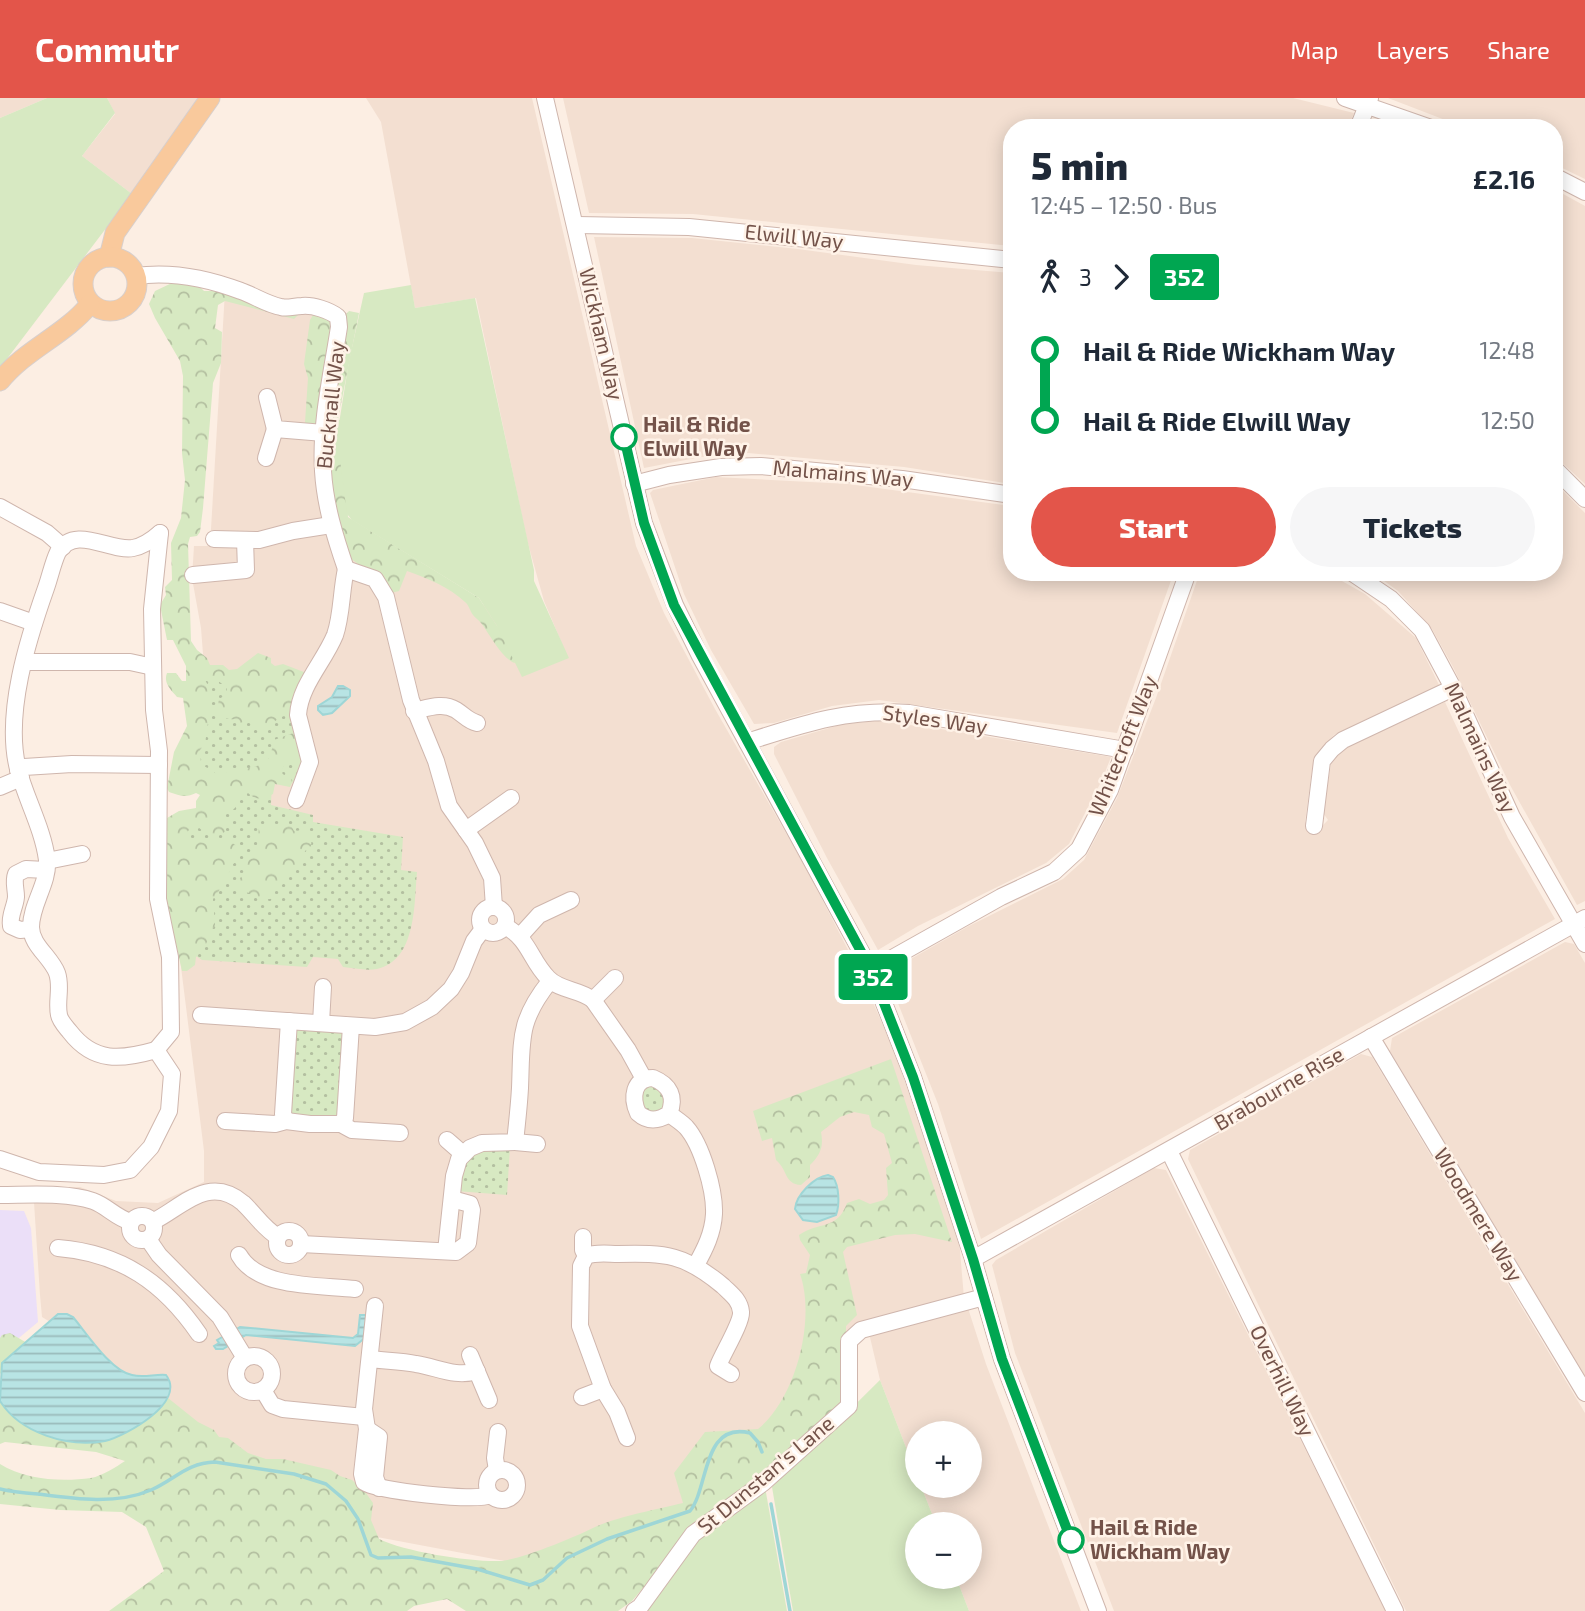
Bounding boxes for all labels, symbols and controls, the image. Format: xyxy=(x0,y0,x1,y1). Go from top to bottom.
text: Commutr xyxy=(35,29,179,69)
text: Map xyxy=(1290,35,1338,64)
text: Layers xyxy=(1376,35,1449,64)
text: Share xyxy=(1487,35,1550,64)
text: 5 min xyxy=(1031,142,1128,188)
text: £2.16 xyxy=(1473,163,1535,194)
text: 12:45 – 12:50 · Bus xyxy=(1031,191,1217,219)
street label: Elwill Way xyxy=(744,218,845,253)
icon: walk xyxy=(1031,258,1069,296)
icon: forward xyxy=(1102,258,1140,296)
text: 352 xyxy=(1164,262,1205,291)
text: 3 xyxy=(1079,263,1092,291)
street label: Wickham Way xyxy=(575,265,630,402)
text: Hail & Ride Wickham Way xyxy=(1083,335,1395,366)
text: 12:48 xyxy=(1479,336,1535,364)
street label: Bucknall Way xyxy=(310,340,349,470)
text: Hail & Ride Elwill Way xyxy=(1083,405,1351,436)
text: 12:50 xyxy=(1481,406,1535,434)
place label: Hail & Ride Elwill Way xyxy=(643,411,751,461)
marker: Hail & Ride Elwill Way xyxy=(611,424,637,450)
street label: Malmains Way xyxy=(772,454,914,491)
button: Start xyxy=(1031,487,1276,567)
button: Tickets xyxy=(1290,487,1535,567)
street label: Whitecroft Way xyxy=(1082,671,1161,819)
street label: Malmains Way xyxy=(1440,678,1522,816)
street label: Styles Way xyxy=(881,699,989,738)
line badge: 352 xyxy=(833,954,913,1000)
text: 352 xyxy=(853,962,893,991)
street label: Brabourne Rise xyxy=(1209,1040,1348,1135)
street label: Woodmere Way xyxy=(1430,1143,1529,1285)
street label: Overhill Way xyxy=(1246,1321,1321,1440)
street label: St Dunstan's Lane xyxy=(692,1410,838,1538)
map controls xyxy=(905,1421,982,1589)
button: + xyxy=(905,1421,982,1498)
button: − xyxy=(905,1512,982,1589)
place label: Hail & Ride Wickham Way xyxy=(1090,1514,1230,1564)
marker: Hail & Ride Wickham Way xyxy=(1058,1527,1084,1553)

